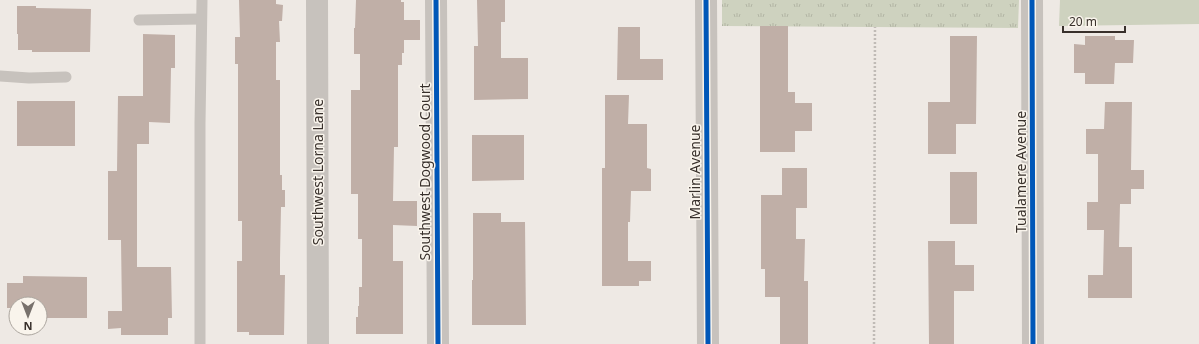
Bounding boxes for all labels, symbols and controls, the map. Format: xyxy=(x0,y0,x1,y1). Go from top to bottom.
scale bar xyxy=(1063,8,1125,34)
text: 20 m xyxy=(1069,13,1097,30)
street label: Southwest Dogwood Court xyxy=(415,83,434,261)
street label: Southwest Lorna Lane xyxy=(308,99,327,245)
street label: Tualamere Avenue xyxy=(1011,111,1030,233)
street label: Marlin Avenue xyxy=(685,124,704,220)
north arrow xyxy=(8,296,48,336)
text: N xyxy=(24,319,32,334)

